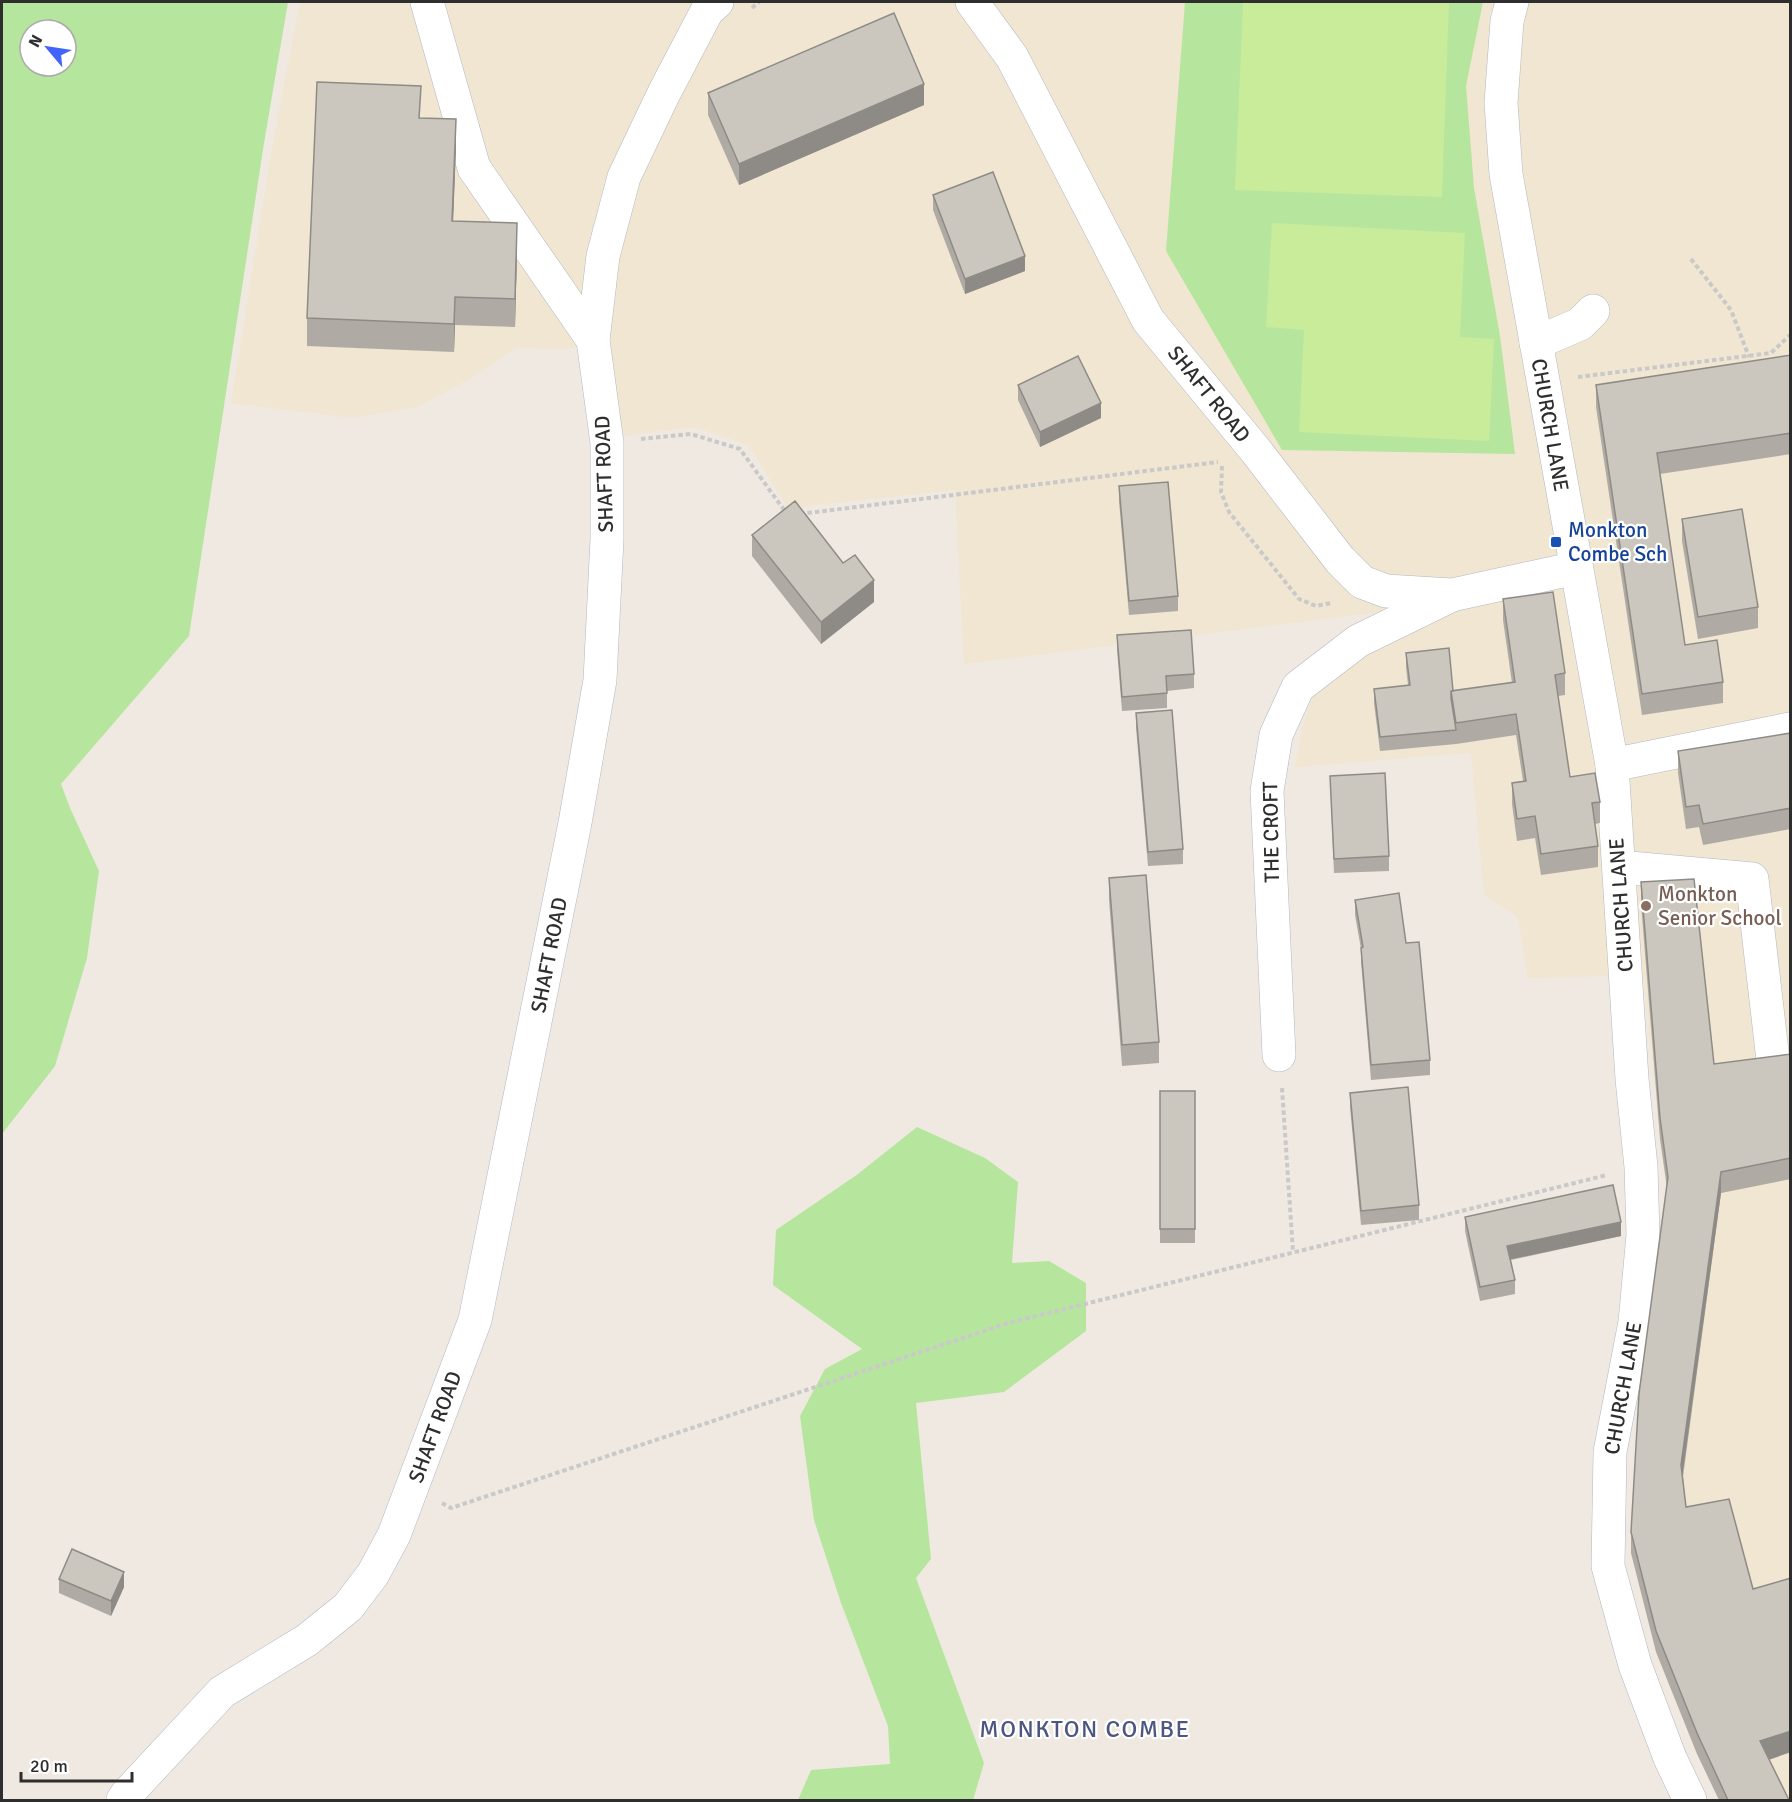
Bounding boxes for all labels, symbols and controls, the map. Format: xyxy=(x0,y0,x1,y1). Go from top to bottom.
north arrow xyxy=(18,18,78,78)
text: N xyxy=(24,31,47,51)
street label: SHAFT ROAD xyxy=(1162,340,1256,448)
street label: CHURCH LANE xyxy=(1526,357,1574,493)
street label: SHAFT ROAD xyxy=(589,415,619,533)
place label: Monkton Combe Sch xyxy=(1568,517,1667,567)
marker: Monkton Combe Sch xyxy=(1549,535,1563,549)
street label: THE CROFT xyxy=(1257,781,1285,883)
street label: CHURCH LANE xyxy=(1603,837,1639,973)
place label: Monkton Senior School xyxy=(1658,881,1782,931)
street label: SHAFT ROAD xyxy=(525,895,573,1015)
marker: Monkton Senior School xyxy=(1639,899,1653,913)
street label: CHURCH LANE xyxy=(1599,1320,1647,1456)
street label: SHAFT ROAD xyxy=(403,1368,467,1486)
district label: MONKTON COMBE xyxy=(979,1714,1191,1744)
scale bar xyxy=(21,1745,132,1783)
text: 20 m xyxy=(30,1755,68,1777)

